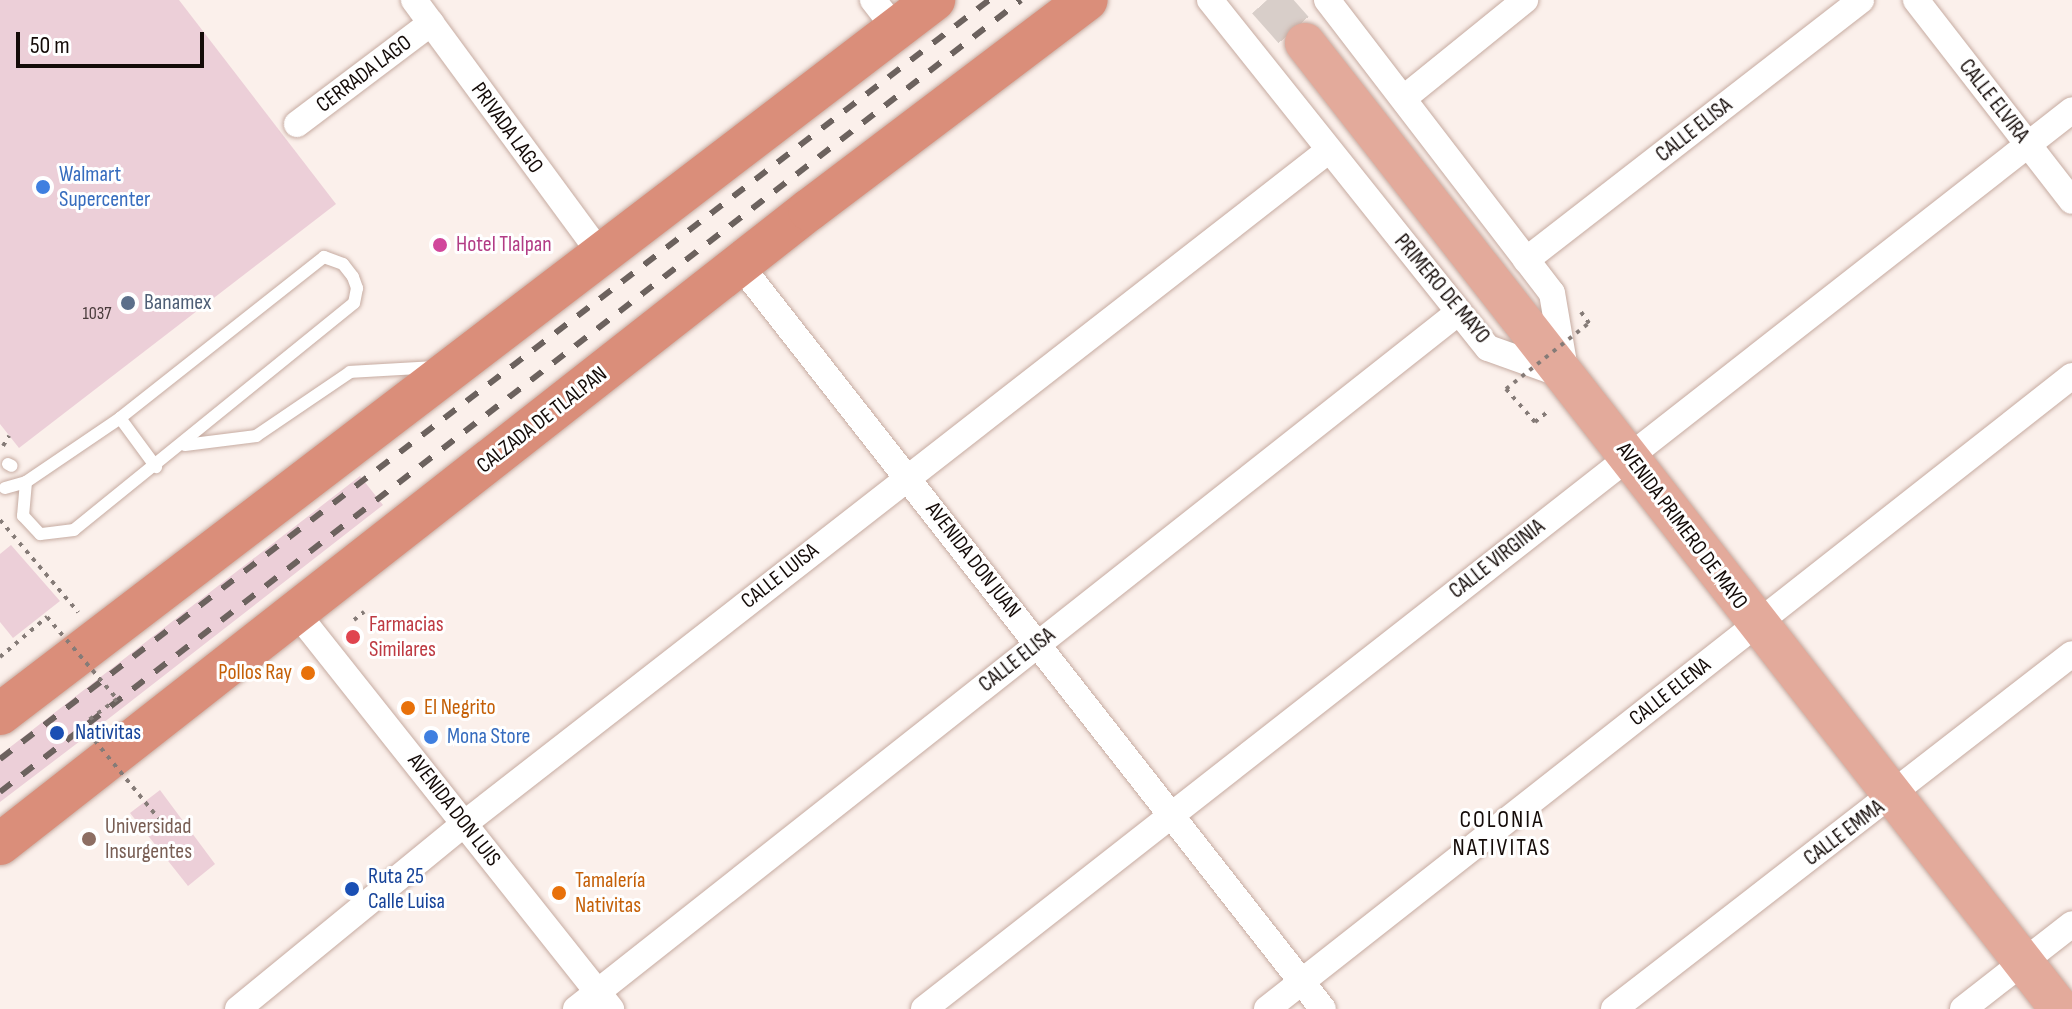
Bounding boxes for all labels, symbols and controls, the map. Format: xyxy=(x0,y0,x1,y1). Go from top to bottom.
scale bar xyxy=(20,16,208,66)
street label: CERRADA LAGO xyxy=(311,30,417,118)
text: 50 m xyxy=(30,31,70,60)
street label: CALLE ELVIRA xyxy=(1953,54,2035,148)
street label: PRIVADA LAGO xyxy=(465,78,549,178)
street label: CALLE ELISA xyxy=(1651,92,1737,168)
place label: Walmart Supercenter xyxy=(59,161,150,212)
marker: Walmart Supercenter xyxy=(34,178,52,196)
street label: PRIMERO DE MAYO xyxy=(1389,229,1495,349)
place label: Hotel Tlalpan xyxy=(456,232,552,258)
marker: Hotel Tlalpan xyxy=(431,236,449,254)
place label: Banamex xyxy=(144,290,211,316)
marker: Banamex xyxy=(119,294,137,312)
house number: 1037 xyxy=(82,303,112,325)
street label: CALZADA DE TLALPAN xyxy=(472,361,612,479)
street label: AVENIDA PRIMERO DE MAYO xyxy=(1611,437,1753,615)
street label: AVENIDA DON JUAN xyxy=(920,497,1026,623)
street label: CALLE VIRGINIA xyxy=(1444,514,1550,604)
street label: CALLE LUISA xyxy=(736,538,824,614)
place label: Farmacias Similares xyxy=(369,611,444,662)
street label: CALLE ELISA xyxy=(974,622,1060,698)
marker: Farmacias Similares xyxy=(344,628,362,646)
street label: CALLE ELENA xyxy=(1624,652,1716,732)
place label: Pollos Ray xyxy=(218,660,292,686)
marker: Pollos Ray xyxy=(299,664,317,682)
place label: El Negrito xyxy=(424,695,496,721)
marker: El Negrito xyxy=(399,699,417,717)
place label: Nativitas xyxy=(75,720,141,746)
marker: Nativitas xyxy=(46,722,68,744)
place label: Mona Store xyxy=(447,724,530,750)
marker: Mona Store xyxy=(422,728,440,746)
street label: AVENIDA DON LUIS xyxy=(402,748,506,872)
street label: CALLE EMMA xyxy=(1799,794,1889,872)
district label: COLONIA NATIVITAS xyxy=(1452,806,1552,862)
place label: Universidad Insurgentes xyxy=(105,813,192,864)
marker: Universidad Insurgentes xyxy=(80,830,98,848)
place label: Ruta 25 Calle Luisa xyxy=(368,863,445,914)
place label: Tamalería Nativitas xyxy=(575,867,645,918)
marker: Ruta 25 Calle Luisa xyxy=(343,880,361,898)
marker: Tamalería Nativitas xyxy=(550,884,568,902)

